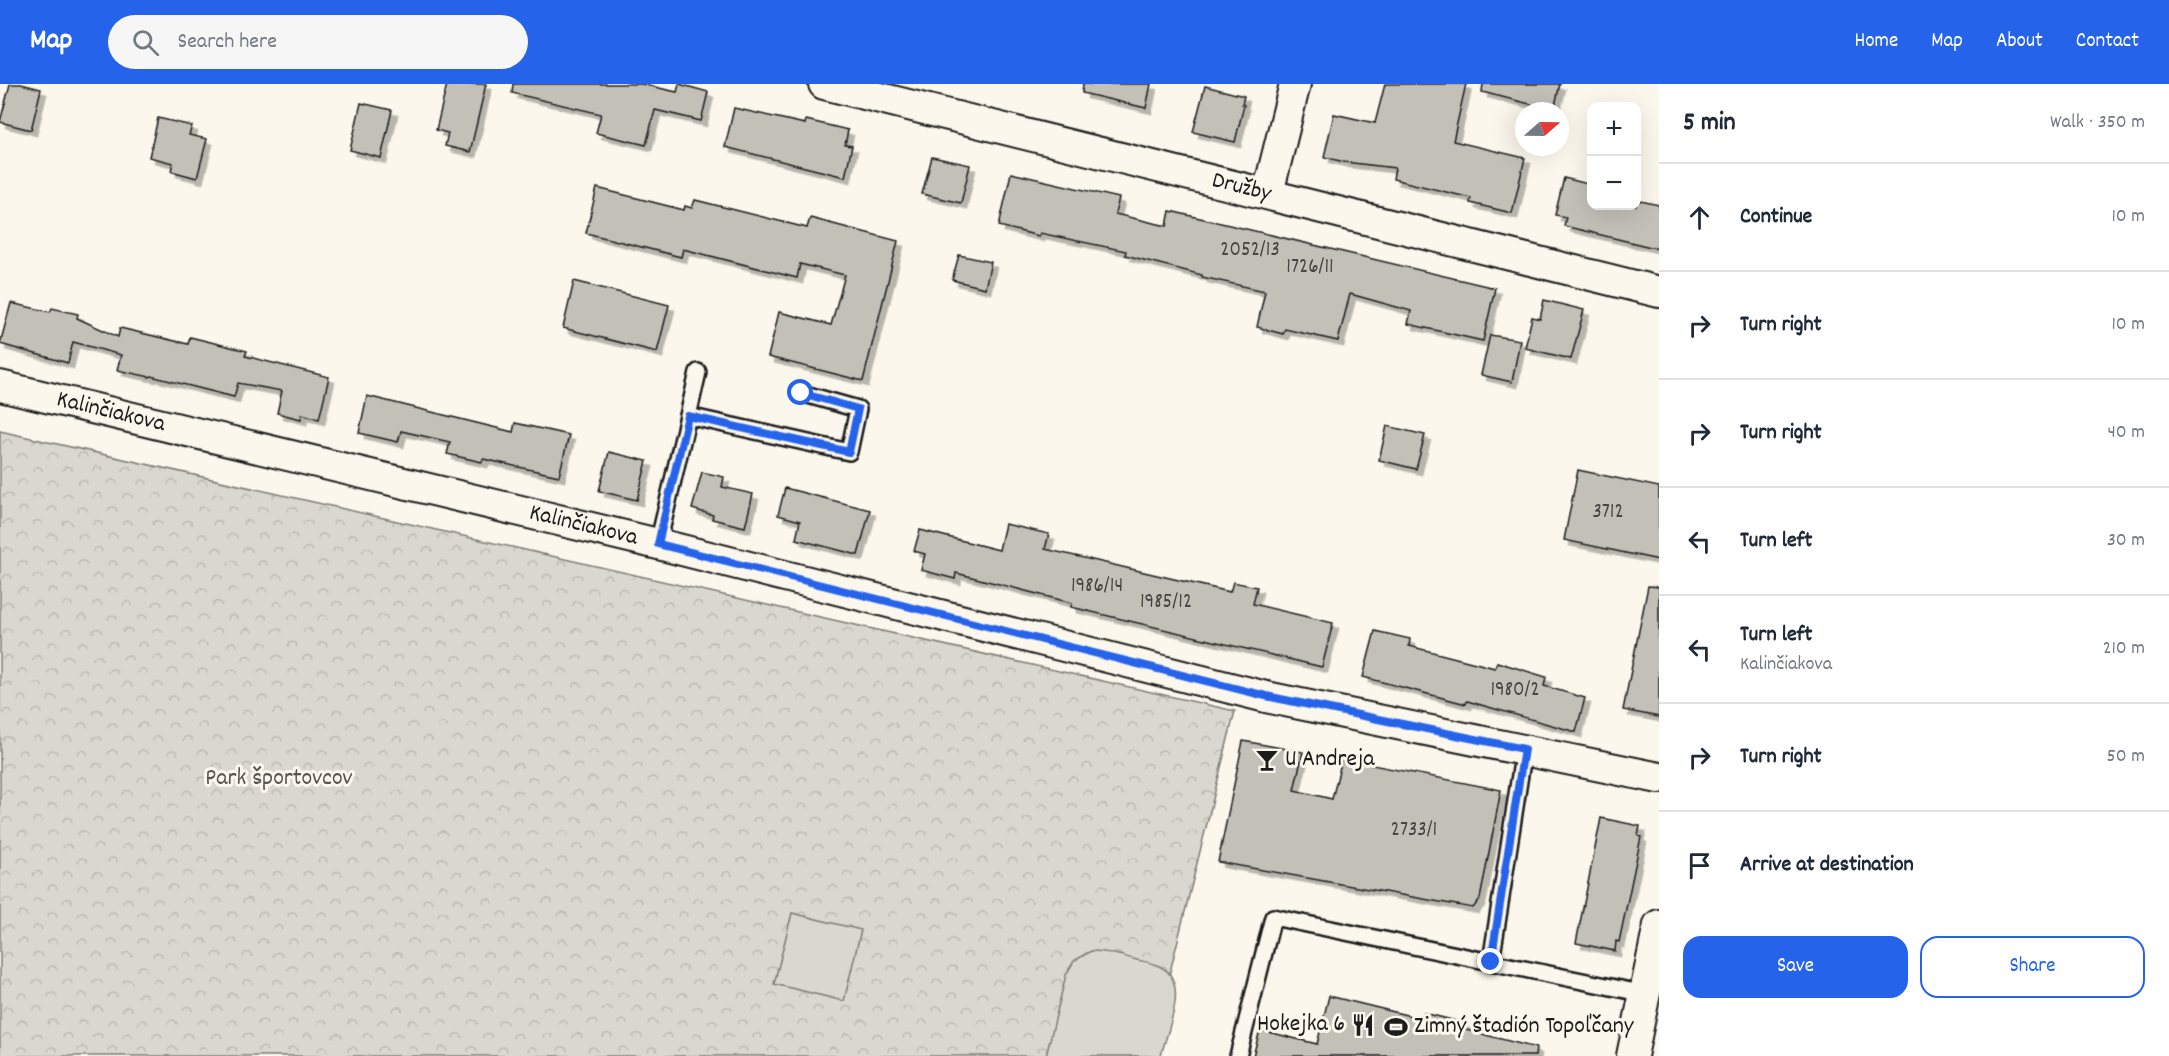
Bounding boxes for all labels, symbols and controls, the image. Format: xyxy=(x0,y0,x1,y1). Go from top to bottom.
search box xyxy=(108,15,528,69)
text: Map xyxy=(30,22,72,62)
icon: search xyxy=(129,26,162,59)
text: Search here xyxy=(177,27,277,58)
text: Home xyxy=(1854,27,1898,57)
text: Map xyxy=(1931,27,1963,57)
text: About xyxy=(1996,27,2043,57)
text: Contact xyxy=(2076,27,2139,57)
north arrow xyxy=(1515,102,1569,156)
map controls xyxy=(1587,102,1641,210)
button: + xyxy=(1587,102,1641,156)
text: 5 min xyxy=(1683,105,1736,142)
text: Walk · 350 m xyxy=(2050,109,2145,137)
button: − xyxy=(1587,156,1641,210)
street label: Družby xyxy=(1208,164,1276,212)
icon: ahead xyxy=(1683,201,1716,234)
text: Continue xyxy=(1740,202,1812,233)
text: 10 m xyxy=(2111,203,2145,231)
house number: 2052/13 xyxy=(1220,236,1280,266)
house number: 1726/11 xyxy=(1286,253,1334,283)
icon: right xyxy=(1683,309,1716,342)
text: Turn right xyxy=(1740,310,1822,341)
text: 10 m xyxy=(2111,311,2145,339)
route start xyxy=(787,379,813,405)
street label: Kalinčiakova xyxy=(53,383,169,442)
icon: right xyxy=(1683,417,1716,450)
text: Turn right xyxy=(1740,418,1822,449)
text: 40 m xyxy=(2107,419,2145,447)
street label: Kalinčiakova xyxy=(526,497,642,556)
house number: 3712 xyxy=(1592,498,1624,528)
icon: left xyxy=(1683,525,1716,558)
text: Turn left xyxy=(1740,526,1812,557)
text: 30 m xyxy=(2107,527,2145,555)
house number: 1986/14 xyxy=(1071,572,1123,602)
house number: 1985/12 xyxy=(1140,588,1192,618)
text: Turn left xyxy=(1740,620,1812,651)
icon: left xyxy=(1683,633,1716,666)
text: 210 m xyxy=(2103,635,2145,663)
text: Kalinčiakova xyxy=(1740,651,1832,679)
house number: 1980/2 xyxy=(1490,676,1540,706)
icon: right xyxy=(1683,741,1716,774)
text: Turn right xyxy=(1740,742,1822,773)
place label: U Andreja xyxy=(1285,743,1375,777)
text: 50 m xyxy=(2107,743,2145,771)
bar icon: U Andreja xyxy=(1254,747,1280,773)
park label: Park športovcov xyxy=(205,762,353,796)
house number: 2733/1 xyxy=(1391,816,1437,846)
icon: arrive xyxy=(1683,849,1716,882)
text: Arrive at destination xyxy=(1740,850,1914,881)
button: Save xyxy=(1683,936,1908,998)
button: Share xyxy=(1920,936,2145,998)
route end xyxy=(1477,948,1503,974)
place label: Hokejka 6 xyxy=(1257,1008,1345,1042)
place label: Zimný štadión Topoľčany xyxy=(1414,1010,1635,1044)
restaurant icon: Hokejka 6 xyxy=(1350,1012,1376,1038)
sports icon: Zimný štadión Topoľčany xyxy=(1383,1014,1409,1040)

